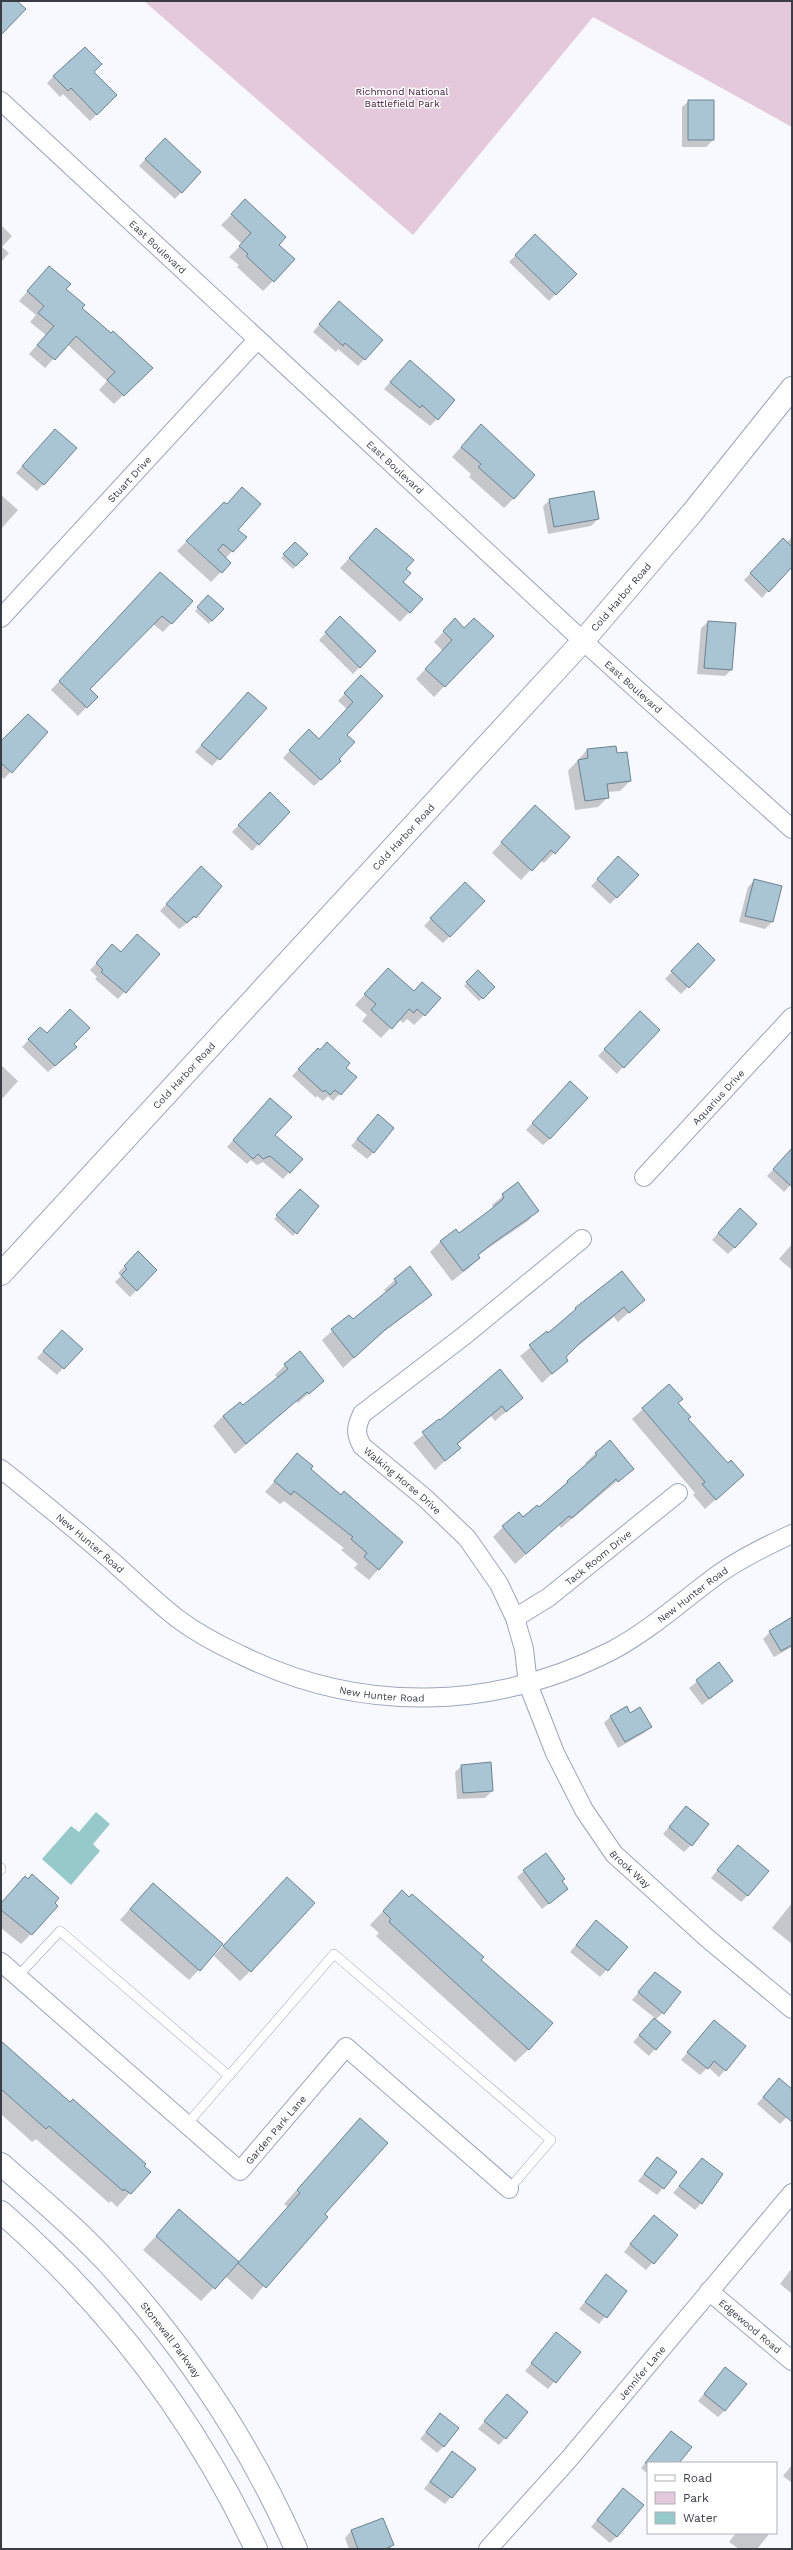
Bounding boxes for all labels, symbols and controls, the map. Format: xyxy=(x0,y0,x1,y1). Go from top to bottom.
park label: Richmond National Battlefield Park xyxy=(356,86,448,109)
street label: East Boulevard xyxy=(127,218,188,276)
street label: East Boulevard xyxy=(365,438,426,496)
street label: Stuart Drive xyxy=(105,453,153,504)
street label: Cold Harbor Road xyxy=(588,560,653,633)
street label: East Boulevard xyxy=(603,658,665,715)
street label: Cold Harbor Road xyxy=(370,801,436,872)
street label: Cold Harbor Road xyxy=(150,1040,217,1111)
street label: Aquarius Drive xyxy=(690,1067,746,1127)
street label: Walking Horse Drive xyxy=(362,1444,444,1516)
street label: New Hunter Road xyxy=(54,1511,126,1575)
street label: Tack Room Drive xyxy=(563,1527,633,1587)
street label: New Hunter Road xyxy=(655,1564,730,1625)
street label: New Hunter Road xyxy=(338,1684,425,1703)
street label: Brook Way xyxy=(608,1848,654,1890)
street label: Garden Park Lane xyxy=(243,2093,308,2166)
street label: Edgewood Road xyxy=(717,2297,784,2355)
street label: Stonewall Parkway xyxy=(139,2300,204,2380)
street label: Jennifer Lane xyxy=(616,2343,667,2402)
legend xyxy=(647,2462,777,2534)
text: Road xyxy=(683,2471,712,2485)
text: Park xyxy=(683,2491,709,2505)
text: Water xyxy=(683,2511,718,2525)

